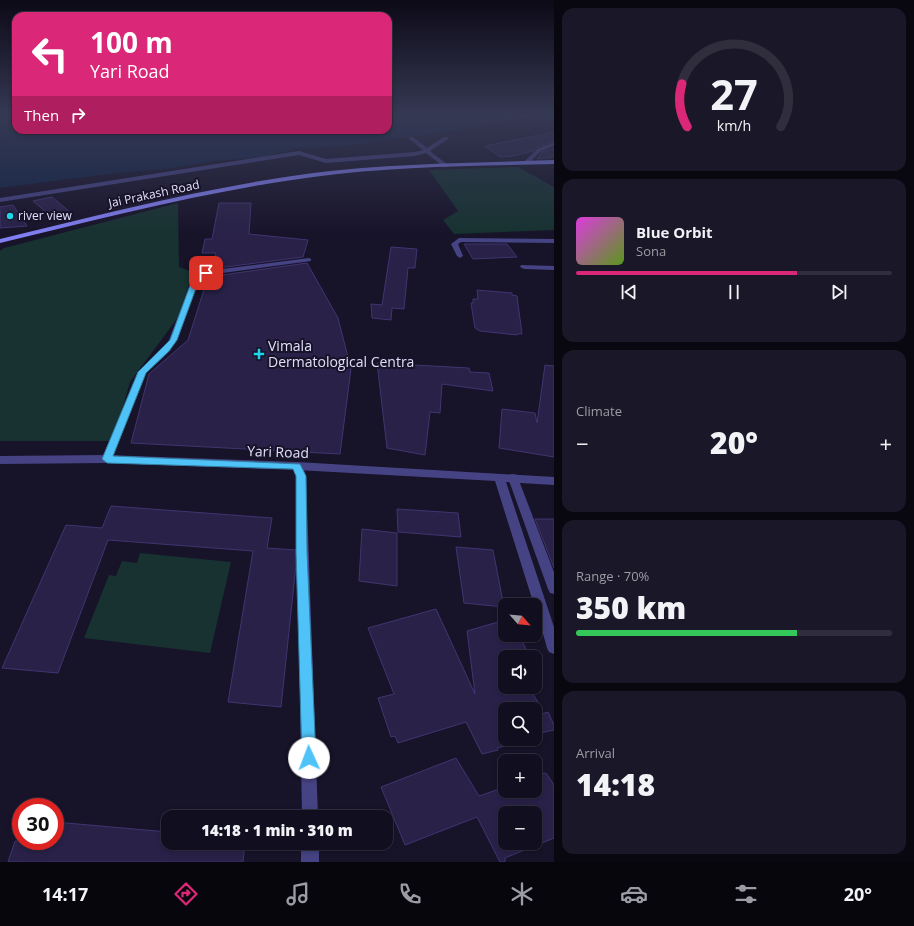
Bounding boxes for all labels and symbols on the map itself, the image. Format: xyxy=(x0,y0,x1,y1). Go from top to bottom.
street label: Jai Prakash Road xyxy=(106,176,201,212)
place label: river view xyxy=(18,207,72,224)
marker: river view xyxy=(5,211,15,221)
pin xyxy=(189,256,223,290)
place label: Vimala Dermatological Centra xyxy=(268,336,414,371)
marker: Vimala Dermatological Centra xyxy=(253,348,265,360)
street label: Yari Road xyxy=(247,441,309,462)
north arrow xyxy=(498,598,542,642)
position arrow xyxy=(288,737,330,779)
speed limit sign: 30 xyxy=(12,798,64,850)

